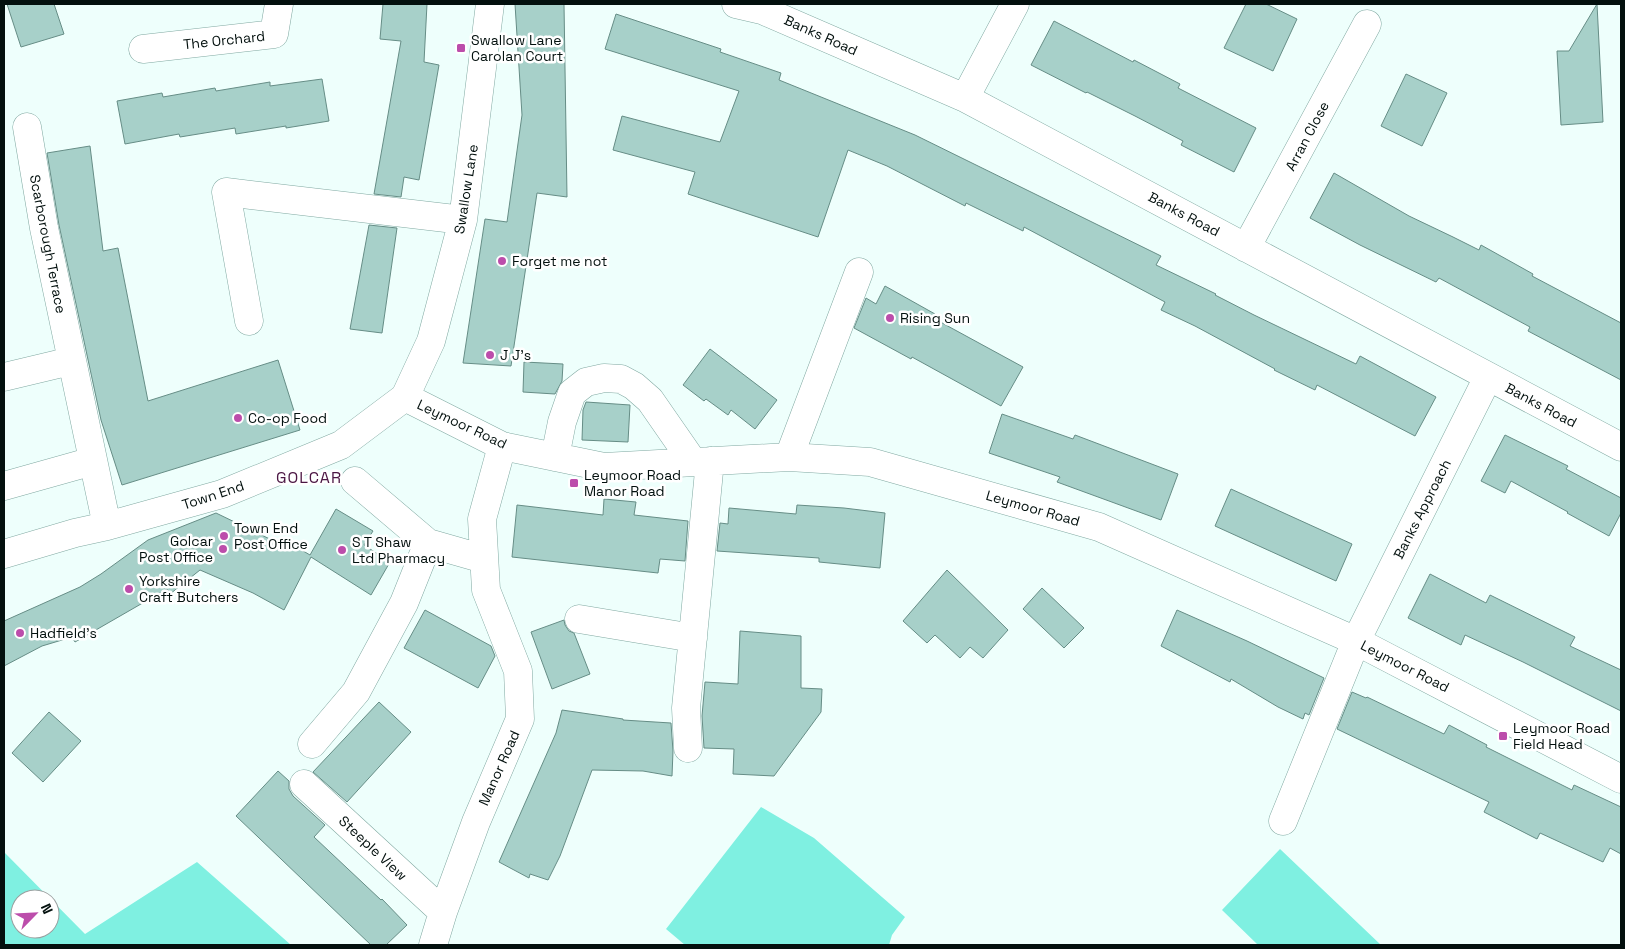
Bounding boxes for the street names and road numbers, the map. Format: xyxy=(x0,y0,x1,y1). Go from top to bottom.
street label: Banks Road xyxy=(781,11,861,59)
street label: The Orchard xyxy=(182,27,266,53)
street label: Arran Close xyxy=(1281,98,1333,174)
street label: Swallow Lane xyxy=(450,143,482,235)
street label: Scarborough Terrace xyxy=(26,173,70,315)
street label: Banks Road xyxy=(1145,188,1223,240)
street label: Banks Road xyxy=(1502,379,1580,431)
street label: Leymoor Road xyxy=(414,395,510,453)
street label: Banks Approach xyxy=(1389,456,1455,562)
street label: Town End xyxy=(180,477,246,513)
street label: Leymoor Road xyxy=(984,486,1082,530)
street label: Leymoor Road xyxy=(1358,636,1452,696)
street label: Manor Road xyxy=(474,728,524,808)
street label: Steeple View xyxy=(335,812,411,884)

